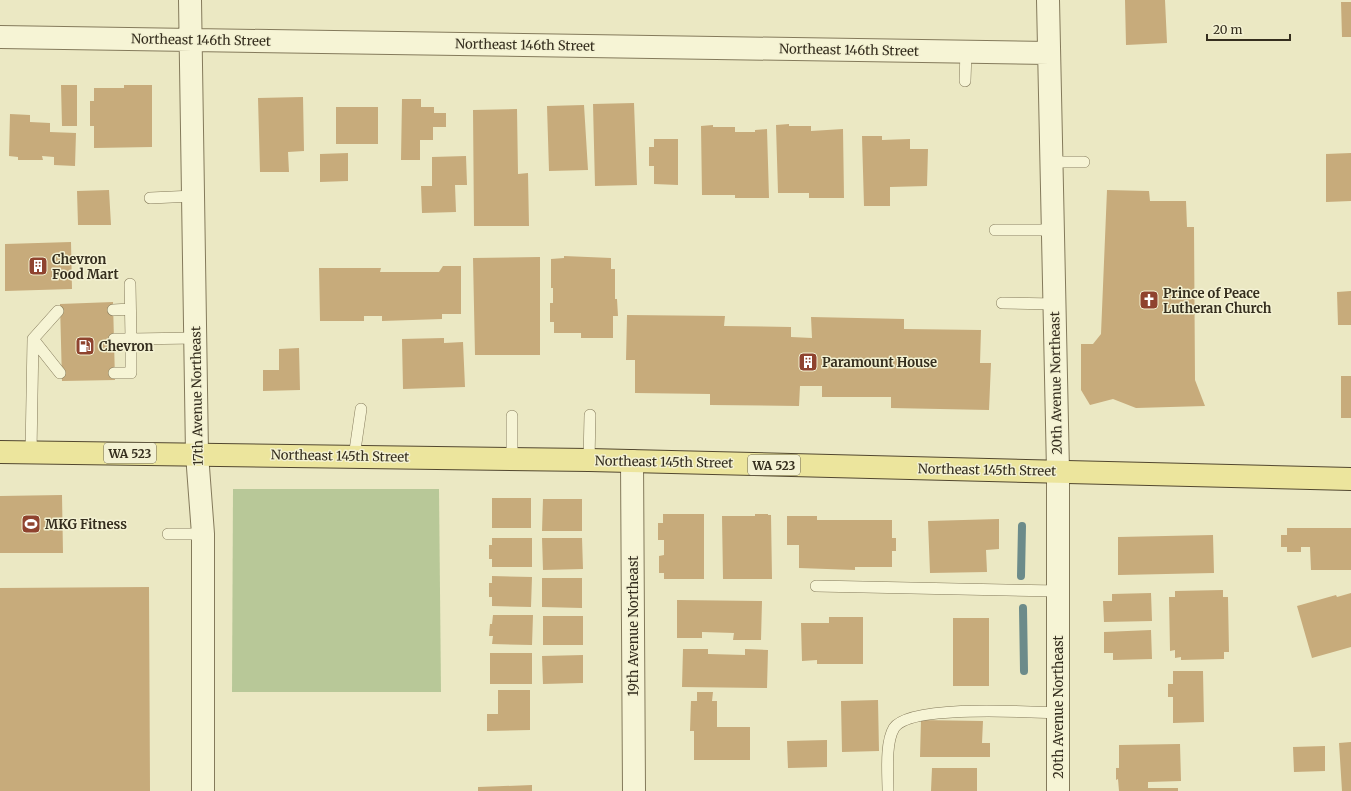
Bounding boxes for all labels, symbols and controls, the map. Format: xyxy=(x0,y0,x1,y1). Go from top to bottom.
scale bar xyxy=(1207,16,1290,42)
text: 20 m xyxy=(1213,22,1242,37)
street label: Northeast 146th Street xyxy=(131,30,271,50)
street label: Northeast 146th Street xyxy=(455,35,595,55)
street label: Northeast 146th Street xyxy=(779,40,919,60)
place label: Chevron Food Mart xyxy=(52,251,119,283)
building icon: Chevron Food Mart xyxy=(27,255,49,277)
place label: Prince of Peace Lutheran Church xyxy=(1163,285,1272,317)
church icon: Prince of Peace Lutheran Church xyxy=(1138,289,1160,311)
street label: 20th Avenue Northeast xyxy=(1046,311,1066,455)
street label: 17th Avenue Northeast xyxy=(187,326,207,466)
fuel station icon: Chevron xyxy=(74,335,96,357)
place label: Chevron xyxy=(99,338,153,355)
building icon: Paramount House xyxy=(797,351,819,373)
place label: Paramount House xyxy=(822,354,937,371)
road number: WA 523 xyxy=(104,443,156,463)
street label: Northeast 145th Street xyxy=(271,446,409,466)
street label: Northeast 145th Street xyxy=(595,452,733,472)
road number: WA 523 xyxy=(748,455,800,475)
street label: Northeast 145th Street xyxy=(918,460,1056,480)
sports icon: MKG Fitness xyxy=(20,513,42,535)
place label: MKG Fitness xyxy=(45,516,127,533)
street label: 19th Avenue Northeast xyxy=(625,556,642,696)
street label: 20th Avenue Northeast xyxy=(1050,635,1067,779)

